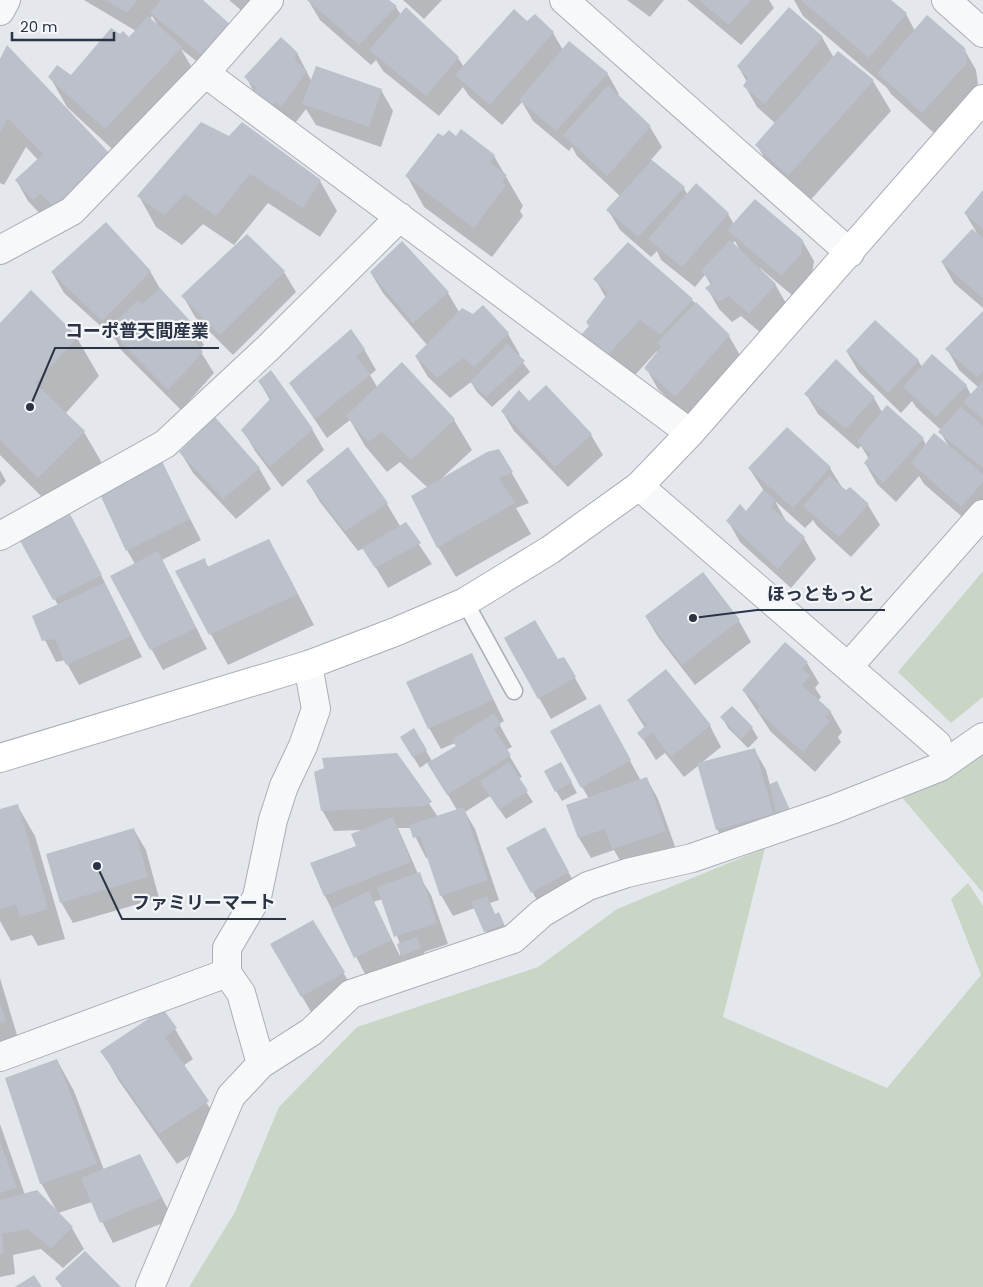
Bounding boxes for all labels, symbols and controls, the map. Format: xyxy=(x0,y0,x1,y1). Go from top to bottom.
scale bar xyxy=(12,10,115,42)
text: 20 m xyxy=(20,16,58,37)
callout: コーポ普天間産業 xyxy=(55,315,219,348)
text: コーポ普天間産業 xyxy=(65,318,209,343)
callout: ほっともっと xyxy=(757,577,885,610)
text: ほっともっと xyxy=(767,581,875,606)
callout: ファミリーマート xyxy=(122,886,286,919)
text: ファミリーマート xyxy=(132,890,276,915)

